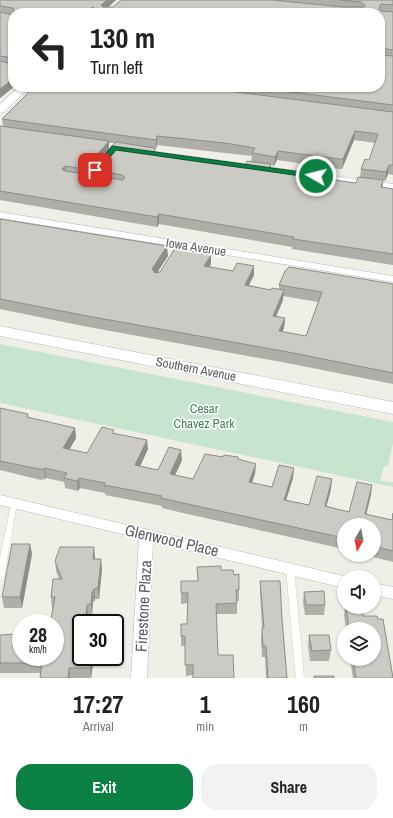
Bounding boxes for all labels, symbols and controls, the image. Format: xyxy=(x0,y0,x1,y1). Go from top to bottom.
text: 130 m xyxy=(90,19,155,57)
icon: left xyxy=(24,24,76,76)
text: Turn left xyxy=(90,55,143,80)
pin xyxy=(78,153,112,187)
position arrow xyxy=(295,155,337,197)
icon: arrive xyxy=(84,159,106,181)
street label: Iowa Avenue xyxy=(165,234,227,260)
street label: Southern Avenue xyxy=(154,353,238,385)
park label: Cesar Chavez Park xyxy=(173,400,235,432)
north arrow xyxy=(337,518,381,562)
map controls xyxy=(337,518,381,666)
street label: Glenwood Place xyxy=(123,519,221,561)
street label: Firestone Plaza xyxy=(130,559,156,652)
button: sound xyxy=(337,570,381,614)
speed limit sign: 30 xyxy=(72,614,124,666)
text: 28 xyxy=(29,621,47,648)
button: layers xyxy=(337,622,381,666)
text: km/h xyxy=(29,643,47,656)
text: 17:27 xyxy=(73,688,123,720)
text: 1 xyxy=(200,688,211,720)
text: 160 xyxy=(287,688,320,720)
text: Arrival xyxy=(83,718,114,735)
text: min xyxy=(196,718,214,735)
text: m xyxy=(299,718,308,735)
button: Exit xyxy=(16,764,193,810)
button: Share xyxy=(201,764,377,810)

